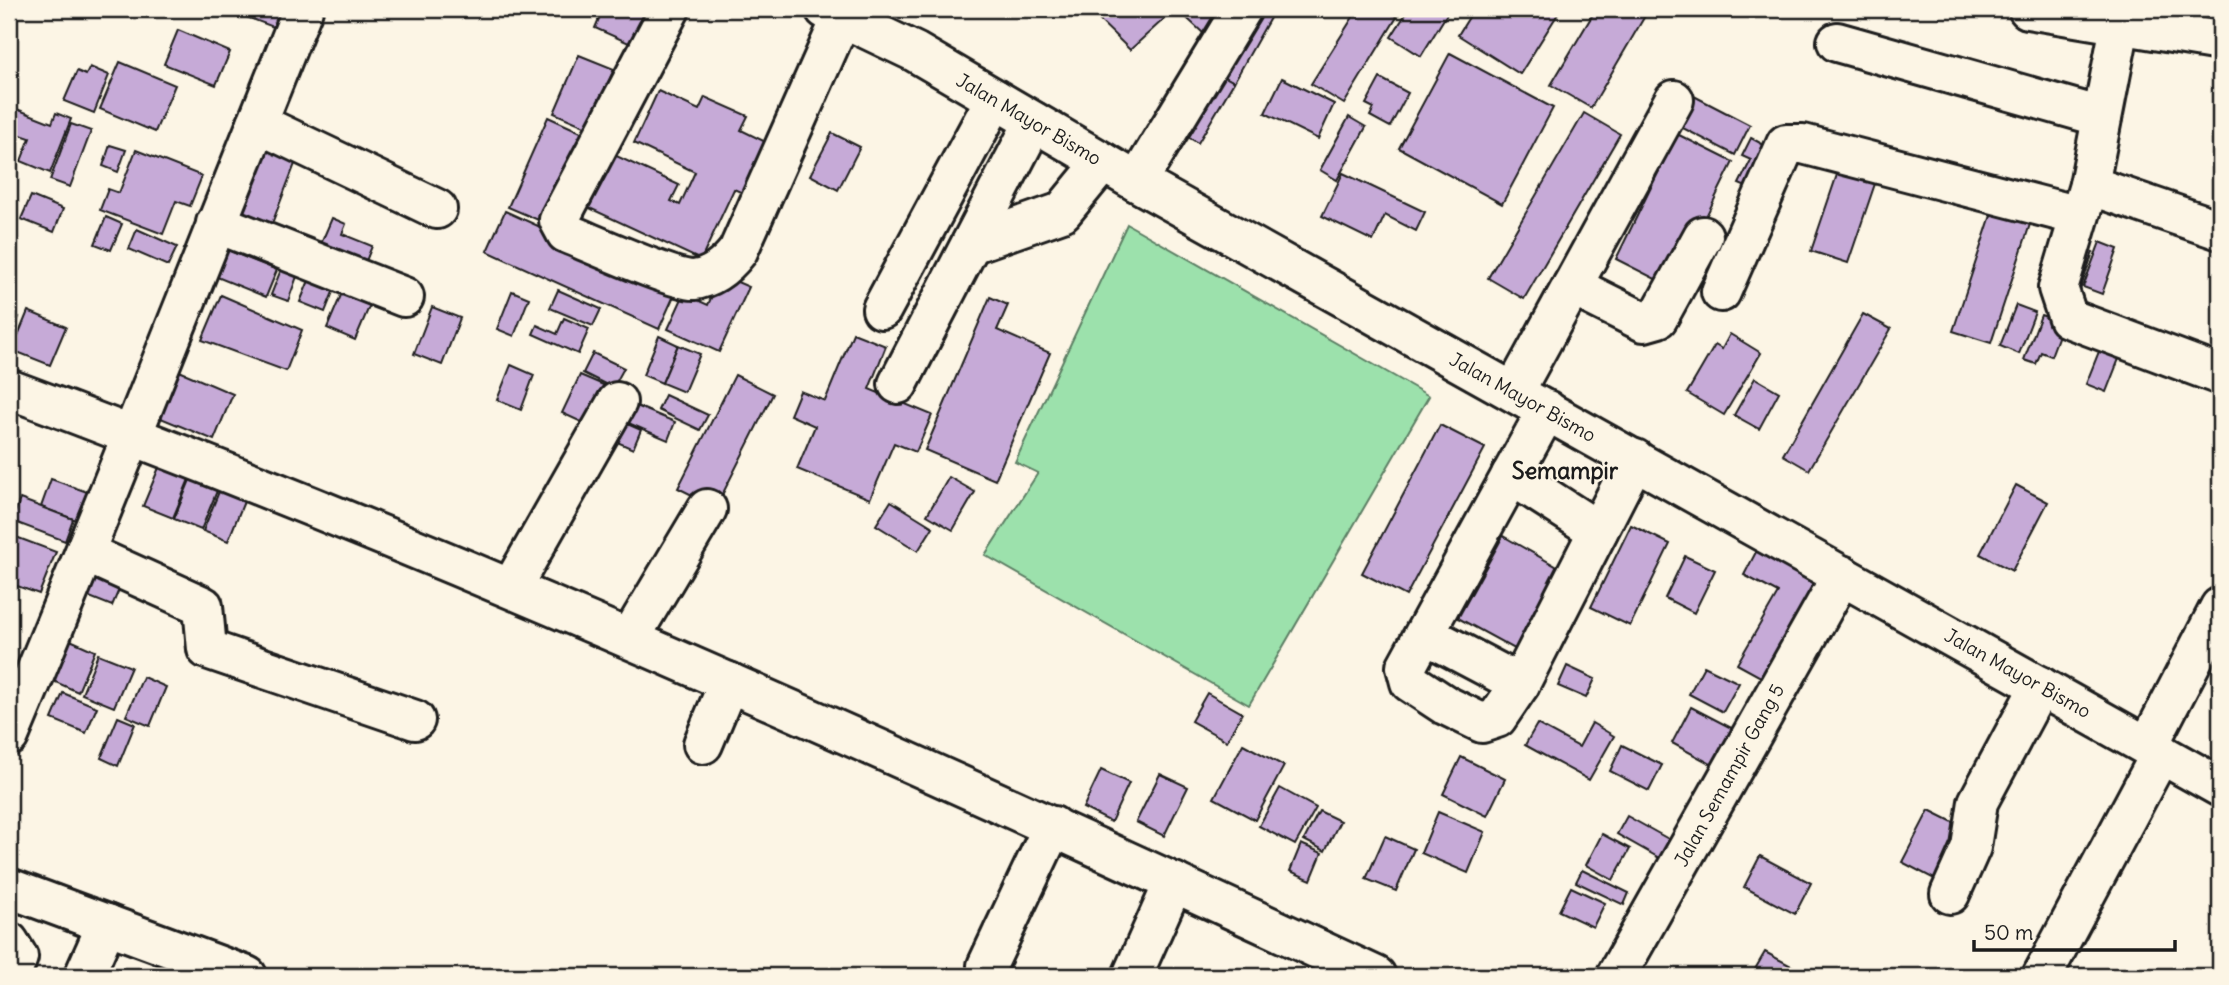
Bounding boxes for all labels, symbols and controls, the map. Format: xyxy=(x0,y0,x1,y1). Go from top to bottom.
street label: Jalan Mayor Bismo xyxy=(952,68,1106,170)
street label: Jalan Mayor Bismo xyxy=(1446,347,1600,447)
district label: Semampir xyxy=(1512,456,1619,485)
street label: Jalan Mayor Bismo xyxy=(1941,623,2095,723)
street label: Jalan Semampir Gang 5 xyxy=(1669,680,1789,870)
scale bar xyxy=(1974,908,2175,952)
text: 50 m xyxy=(1984,919,2033,946)

